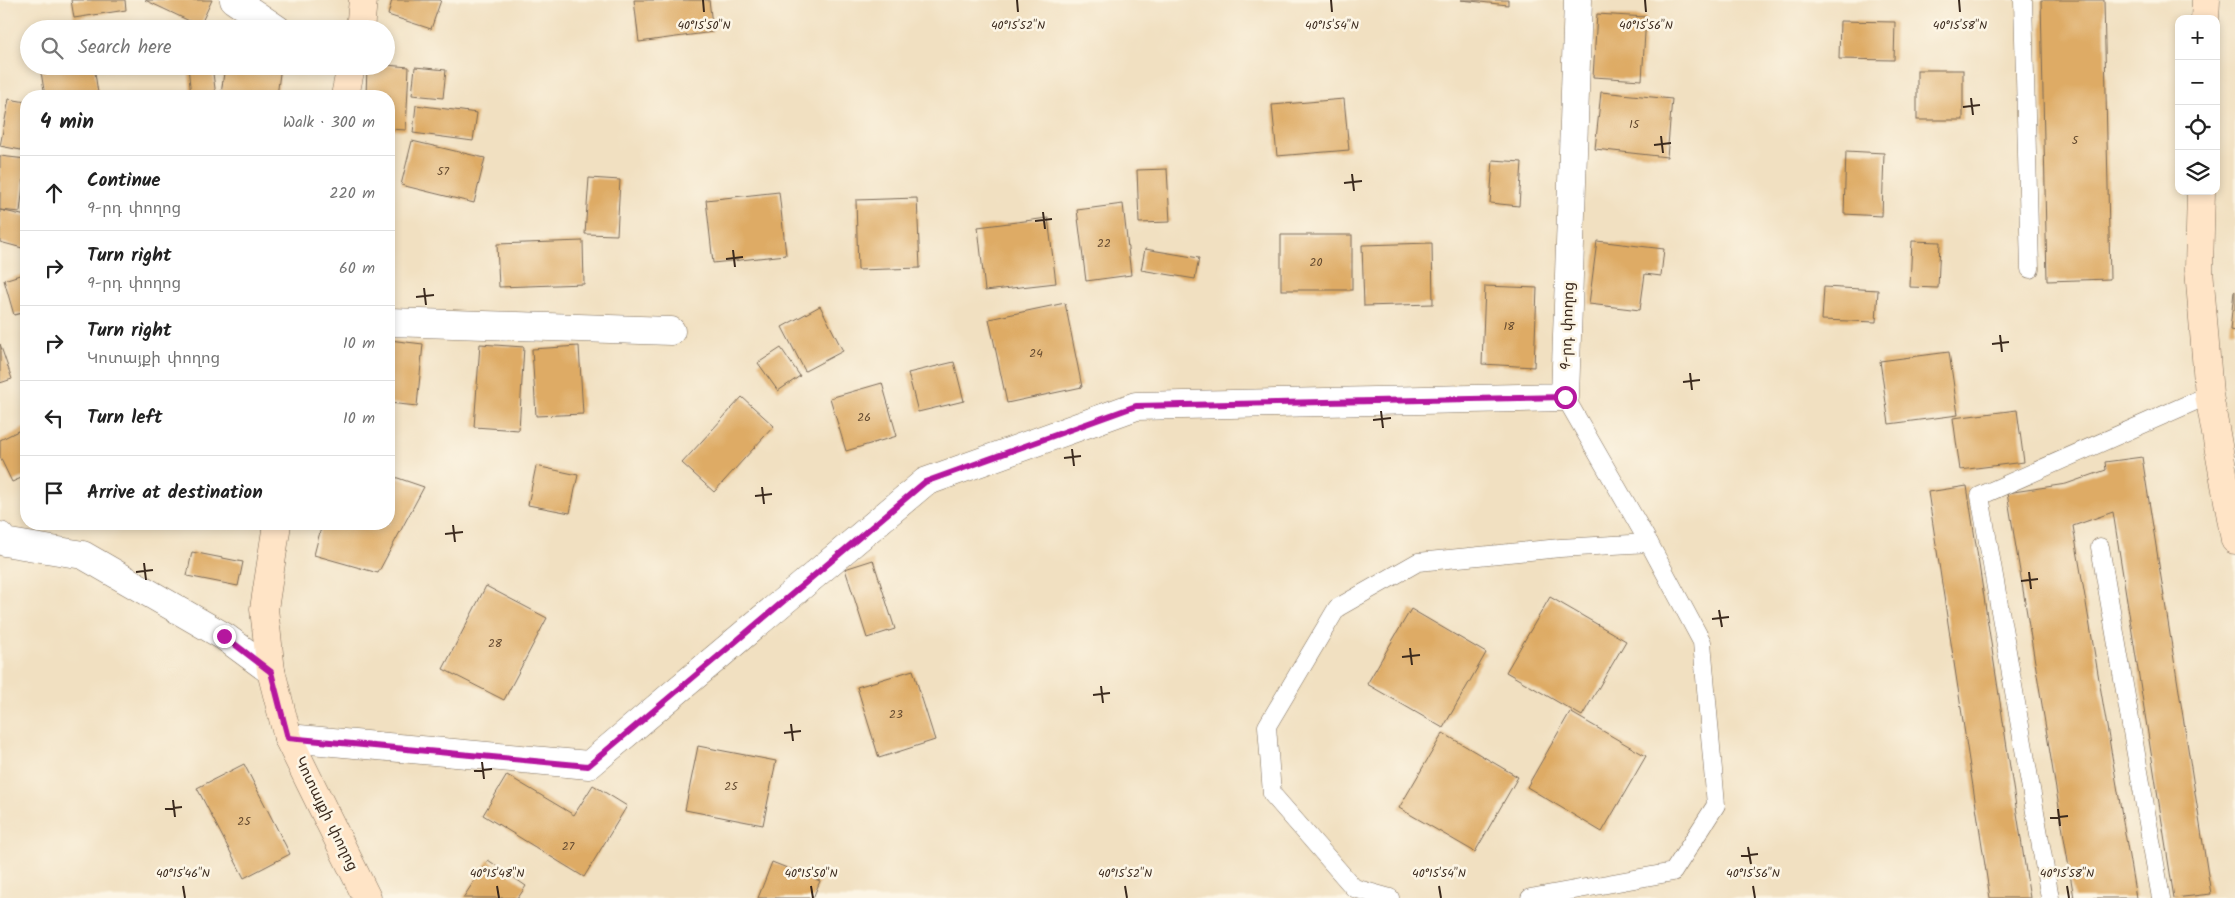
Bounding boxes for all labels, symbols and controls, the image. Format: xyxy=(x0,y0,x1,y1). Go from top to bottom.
map controls xyxy=(2175,15,2220,195)
button: + xyxy=(2175,15,2220,60)
text: 40°15'50"N xyxy=(677,16,731,35)
text: 40°15'52"N xyxy=(991,16,1045,35)
text: 40°15'54"N xyxy=(1305,16,1359,35)
text: 40°15'56"N xyxy=(1619,16,1673,35)
text: 40°15'58"N xyxy=(1933,16,1987,35)
search box xyxy=(20,20,395,75)
text: Search here xyxy=(78,33,172,63)
icon: search xyxy=(38,34,66,62)
button: − xyxy=(2175,60,2220,105)
button: locate xyxy=(2175,105,2220,150)
text: 4 min xyxy=(40,106,94,139)
text: Walk · 300 m xyxy=(283,110,375,135)
house number: 15 xyxy=(1629,115,1641,134)
house number: 5 xyxy=(2072,131,2080,150)
button: layers xyxy=(2175,150,2220,195)
house number: 57 xyxy=(437,162,449,181)
text: Continue xyxy=(87,166,160,196)
icon: ahead xyxy=(40,179,68,207)
text: 220 m xyxy=(329,181,375,206)
text: 9-րդ փողոց xyxy=(87,196,181,221)
house number: 22 xyxy=(1097,234,1111,253)
text: Turn right xyxy=(87,241,172,271)
house number: 20 xyxy=(1310,253,1322,272)
icon: right xyxy=(40,254,68,282)
text: 60 m xyxy=(339,256,375,281)
text: 9-րդ փողոց xyxy=(87,271,181,296)
street label: 9-րդ փողոց xyxy=(1554,281,1582,371)
text: Turn right xyxy=(87,316,172,346)
house number: 18 xyxy=(1504,317,1515,336)
icon: right xyxy=(40,329,68,357)
text: 10 m xyxy=(343,331,375,356)
house number: 24 xyxy=(1029,344,1043,363)
text: Կոտայքի փողոց xyxy=(87,346,220,371)
route start xyxy=(1554,386,1577,409)
text: Turn left xyxy=(87,403,162,433)
icon: left xyxy=(40,404,68,432)
text: 10 m xyxy=(343,406,375,431)
house number: 26 xyxy=(857,408,871,427)
text: Arrive at destination xyxy=(87,478,263,508)
icon: arrive xyxy=(40,479,68,507)
route end xyxy=(213,625,236,648)
house number: 28 xyxy=(488,634,503,653)
house number: 23 xyxy=(889,705,903,724)
street label: Կոտայքի փողոց xyxy=(288,753,364,875)
house number: 25 xyxy=(724,777,739,796)
house number: 25 xyxy=(237,812,252,831)
house number: 27 xyxy=(562,837,575,856)
text: 40°15'46"N xyxy=(156,864,210,883)
text: 40°15'48"N xyxy=(470,864,524,883)
text: 40°15'50"N xyxy=(784,864,838,883)
text: 40°15'52"N xyxy=(1098,864,1152,883)
text: 40°15'54"N xyxy=(1412,864,1466,883)
text: 40°15'56"N xyxy=(1726,864,1780,883)
text: 40°15'58"N xyxy=(2040,864,2094,883)

